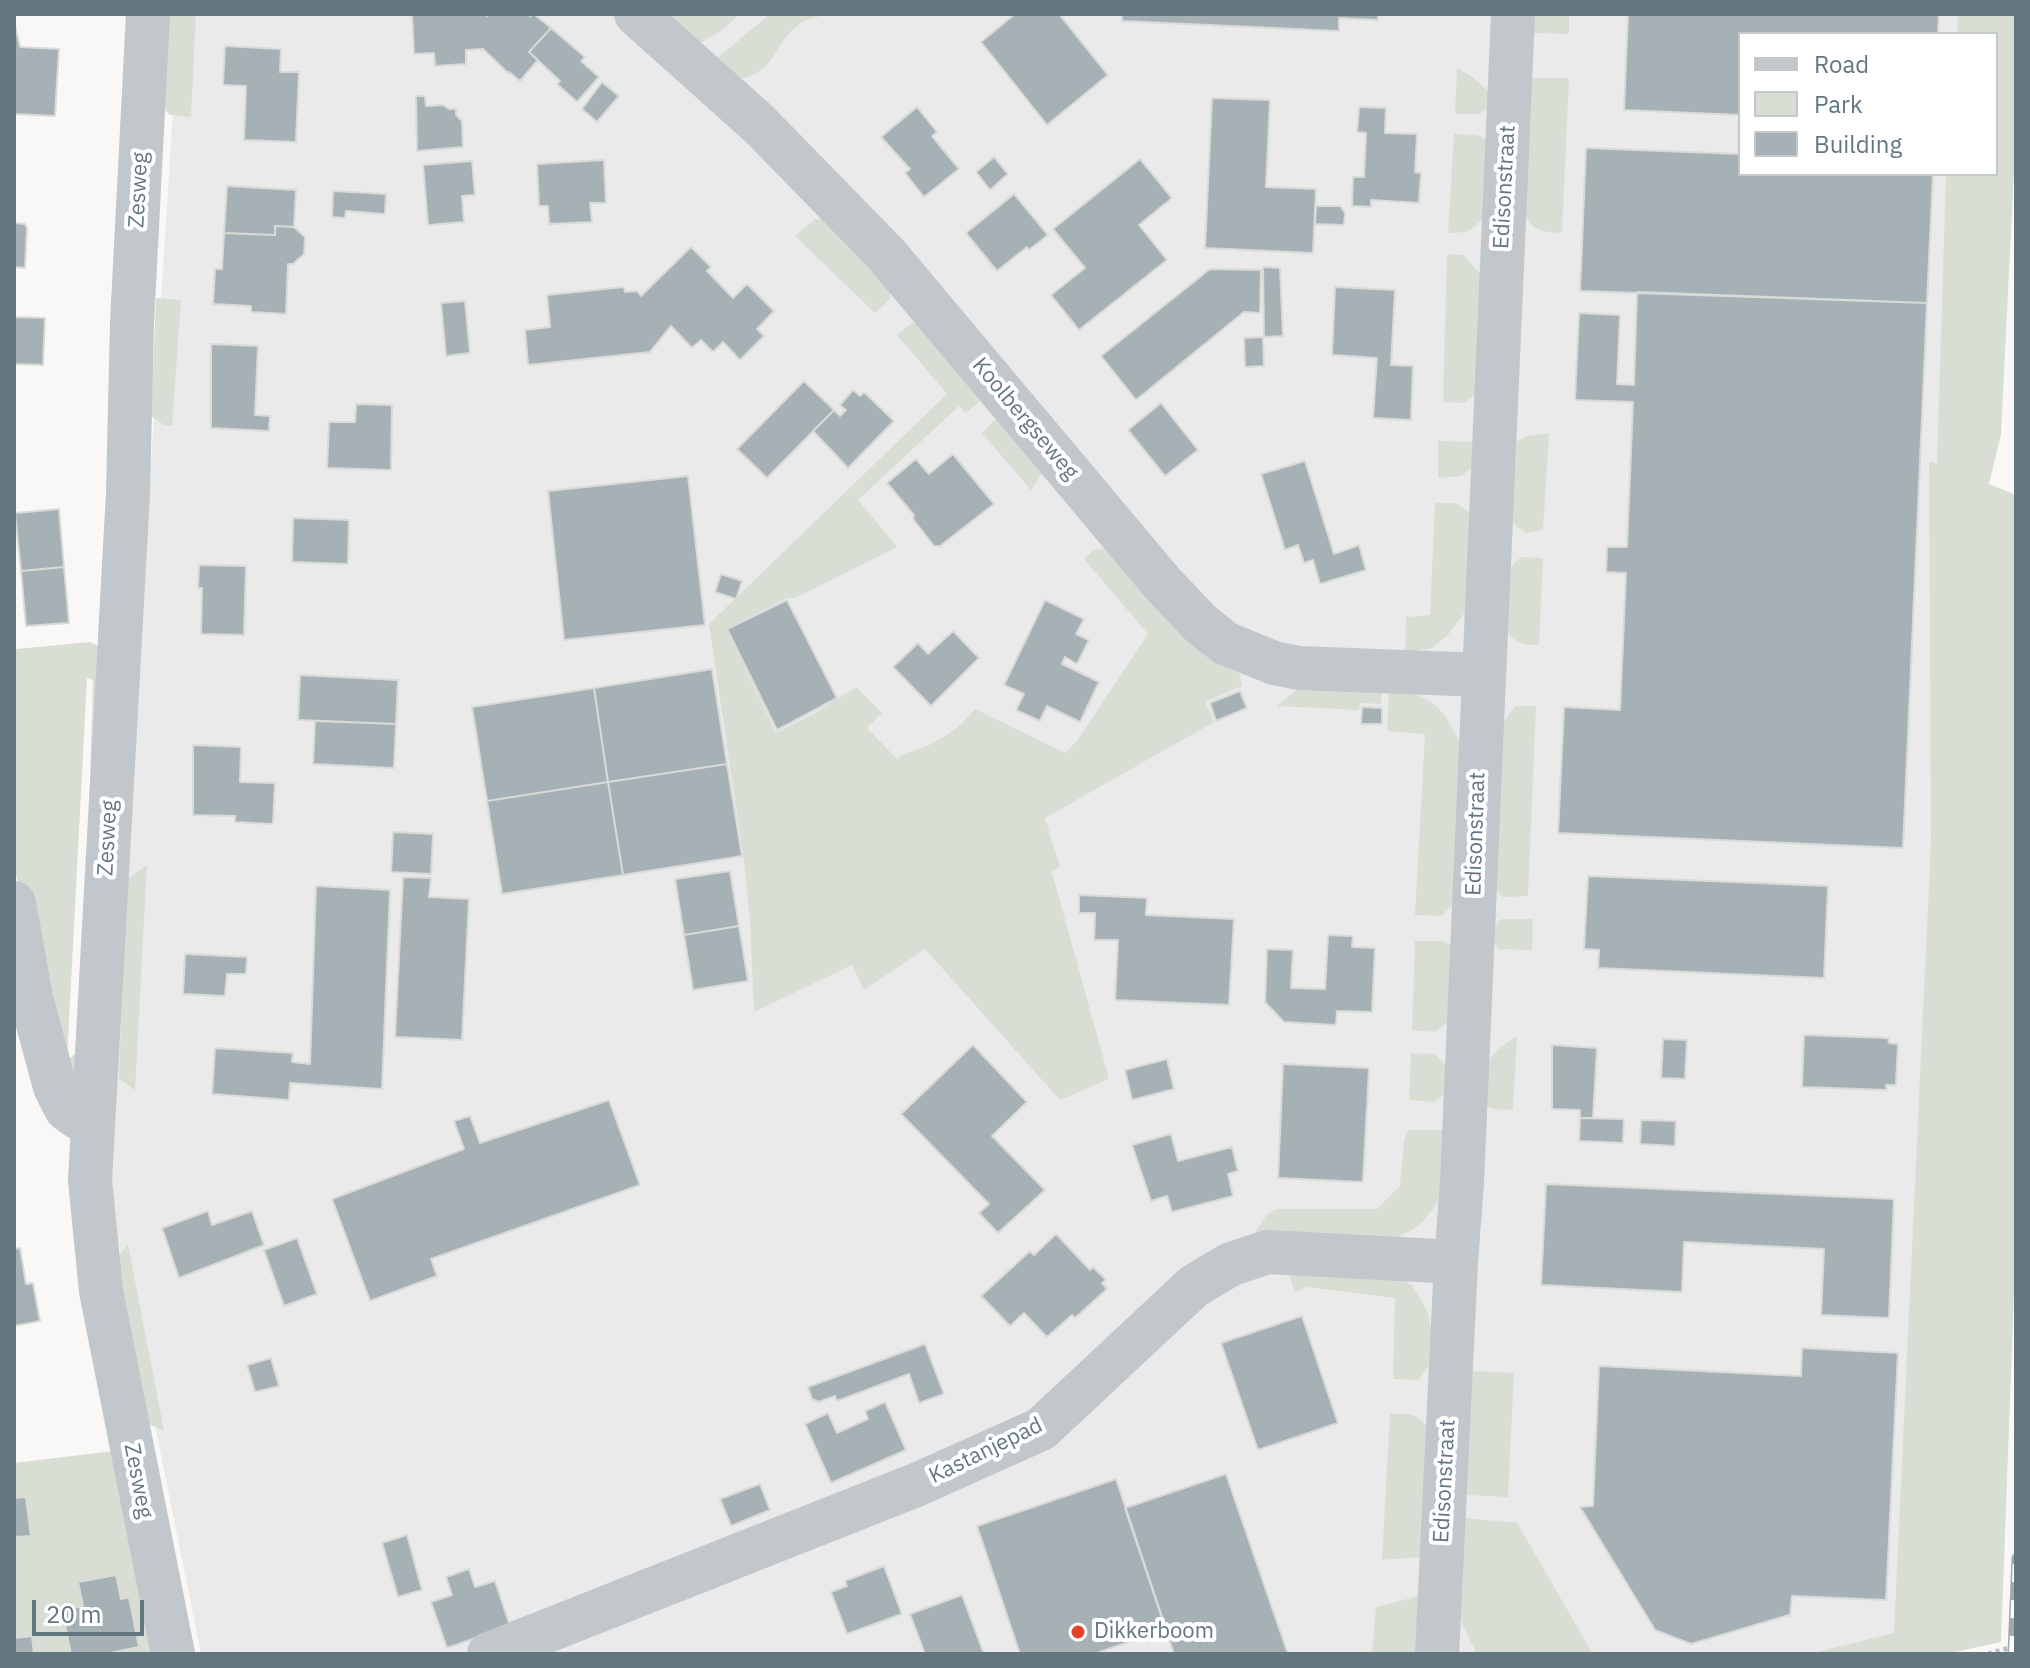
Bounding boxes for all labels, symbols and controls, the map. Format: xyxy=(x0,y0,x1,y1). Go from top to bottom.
legend xyxy=(1738,32,1998,176)
text: Road xyxy=(1814,48,1869,80)
text: Park xyxy=(1814,88,1863,120)
street label: Edisonstraat xyxy=(1489,124,1521,250)
text: Building xyxy=(1814,128,1902,160)
street label: Zesweg xyxy=(124,151,154,229)
street label: Koolbergseweg xyxy=(966,353,1084,485)
street label: Edisonstraat xyxy=(1461,772,1491,896)
street label: Zesweg xyxy=(93,799,123,877)
street label: Kastanjepad xyxy=(925,1412,1047,1490)
street label: Edisonstraat xyxy=(1429,1418,1461,1544)
street label: Zesweg xyxy=(118,1441,158,1521)
scale bar xyxy=(36,1584,148,1634)
text: 20 m xyxy=(46,1598,101,1630)
place label: Dikkerboom xyxy=(1094,1619,1214,1645)
marker: Dikkerboom xyxy=(1069,1623,1087,1641)

